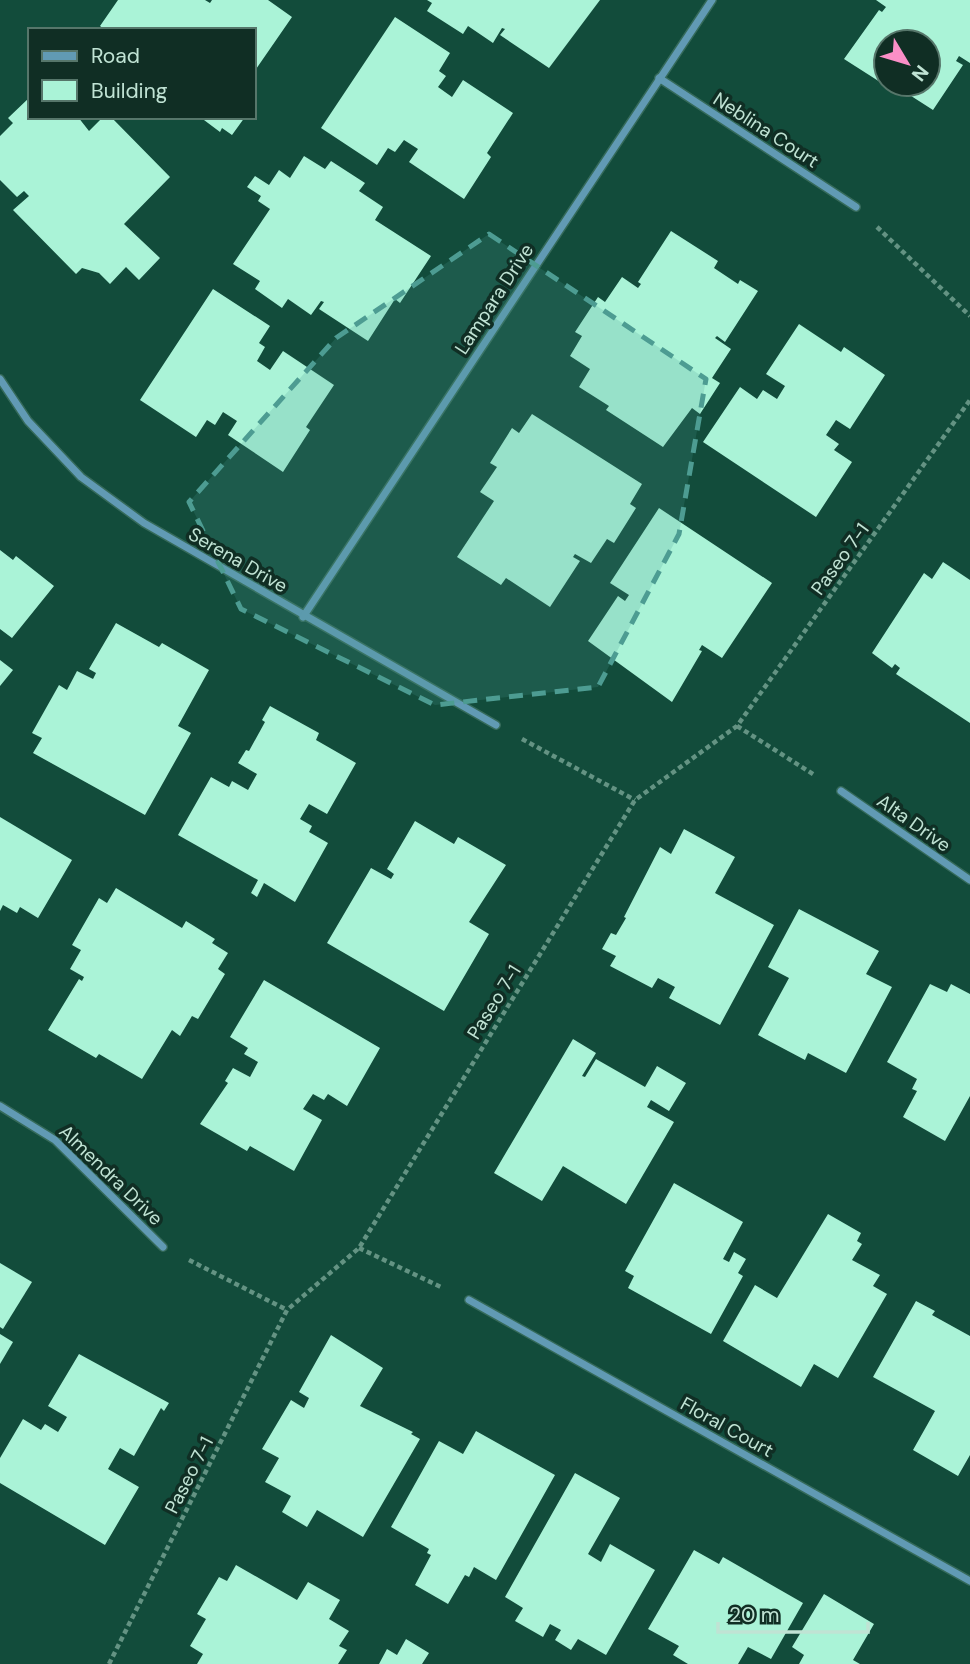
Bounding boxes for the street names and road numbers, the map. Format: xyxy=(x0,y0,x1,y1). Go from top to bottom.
street label: Neblina Court xyxy=(708,87,824,173)
street label: Lampara Drive xyxy=(449,239,539,359)
street label: Paseo 7-1 xyxy=(805,518,875,600)
street label: Serena Drive xyxy=(184,522,292,598)
street label: Alta Drive xyxy=(872,788,956,858)
street label: Paseo 7-1 xyxy=(461,960,527,1044)
street label: Almendra Drive xyxy=(54,1119,168,1231)
street label: Floral Court xyxy=(676,1391,778,1463)
street label: Paseo 7-1 xyxy=(159,1432,219,1518)

